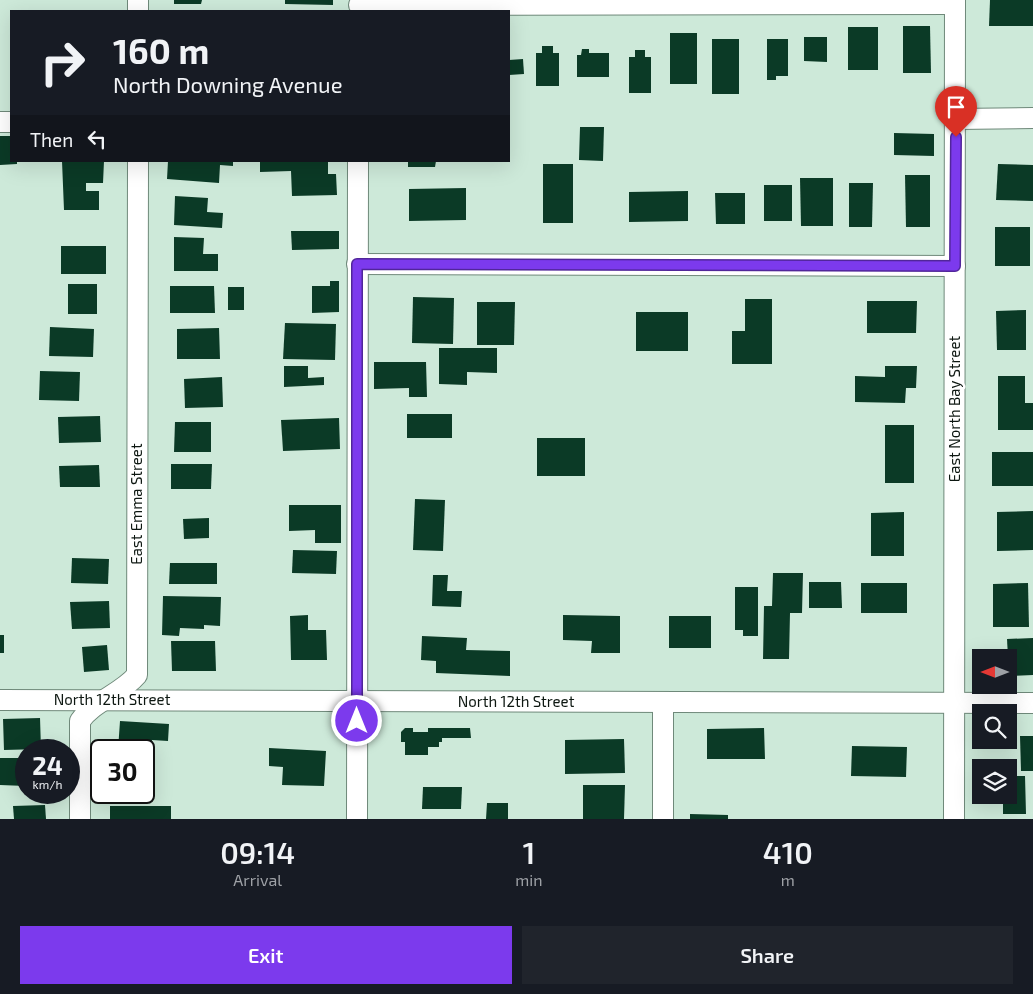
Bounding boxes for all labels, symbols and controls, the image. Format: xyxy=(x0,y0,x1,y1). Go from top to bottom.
text: 160 m xyxy=(113,29,209,71)
icon: right xyxy=(30,30,95,95)
text: North Downing Avenue xyxy=(113,71,342,97)
pin xyxy=(935,86,977,137)
icon: arrive xyxy=(942,93,970,121)
icon: left xyxy=(83,125,111,153)
text: Then xyxy=(30,128,73,151)
street label: East North Bay Street xyxy=(945,336,963,482)
street label: East Emma Street xyxy=(127,443,145,565)
north arrow xyxy=(972,649,1018,694)
map controls xyxy=(972,649,1017,804)
street label: North 12th Street xyxy=(54,690,171,708)
street label: North 12th Street xyxy=(458,692,575,710)
position arrow xyxy=(330,694,382,746)
button: search xyxy=(972,704,1017,749)
speed limit sign: 30 xyxy=(90,739,155,804)
text: 24 xyxy=(32,750,63,780)
button: layers xyxy=(972,759,1017,804)
text: km/h xyxy=(33,777,62,791)
text: 09:14 xyxy=(220,834,295,870)
text: 1 xyxy=(523,834,535,870)
text: 410 xyxy=(763,834,813,870)
text: Arrival xyxy=(233,870,282,889)
text: min xyxy=(515,870,543,889)
text: m xyxy=(781,870,795,889)
button: Exit xyxy=(20,926,512,984)
button: Share xyxy=(522,926,1013,984)

